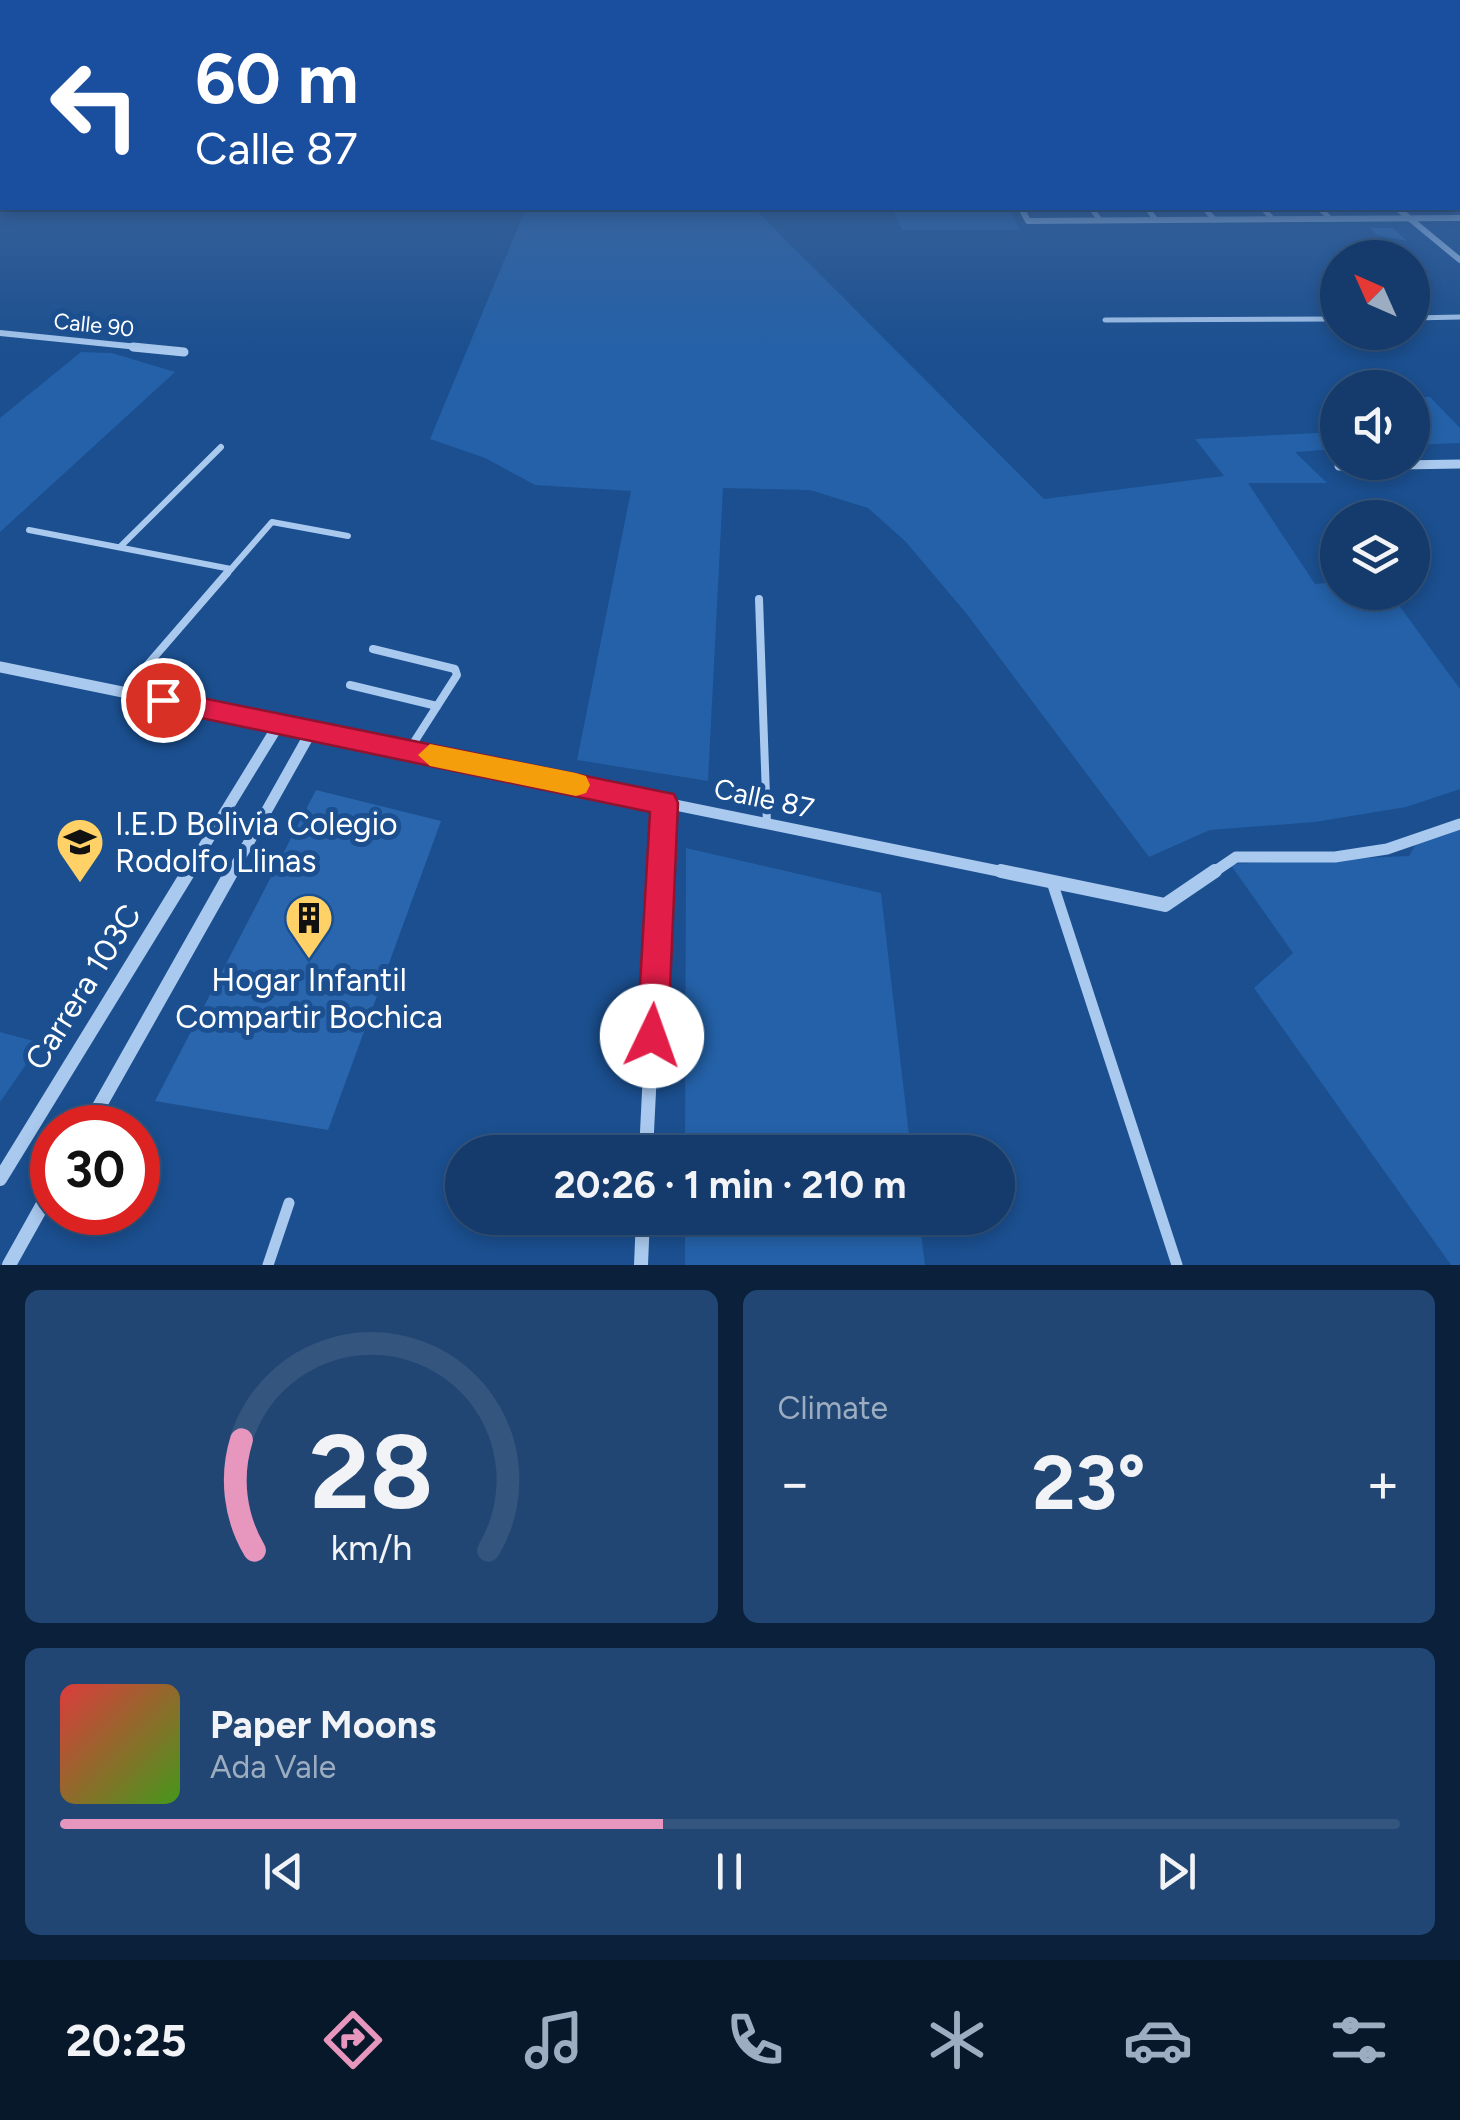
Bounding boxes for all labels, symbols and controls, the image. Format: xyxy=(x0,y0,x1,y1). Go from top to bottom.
text: 60 m xyxy=(195,36,359,121)
icon: left xyxy=(30,40,160,170)
text: Calle 87 xyxy=(195,121,358,175)
north arrow xyxy=(1320,240,1430,350)
map controls xyxy=(1320,240,1430,610)
street label: Calle 90 xyxy=(52,307,136,343)
button: sound xyxy=(1320,370,1430,480)
button: layers xyxy=(1320,500,1430,610)
pin xyxy=(121,658,206,743)
icon: arrive xyxy=(136,673,191,728)
street label: Calle 87 xyxy=(711,771,817,825)
place label: I.E.D Bolivia Colegio Rodolfo Llinas xyxy=(115,805,398,880)
school or university icon: I.E.D Bolivia Colegio Rodolfo Llinas xyxy=(54,816,106,884)
building icon: Hogar Infantil Compartir Bochica xyxy=(283,892,335,960)
street label: Carrera 103C xyxy=(17,897,149,1077)
place label: Hogar Infantil Compartir Bochica xyxy=(175,961,443,1036)
position arrow xyxy=(600,984,704,1088)
speed limit sign: 30 xyxy=(30,1105,160,1235)
text: 20:26 · 1 min · 210 m xyxy=(554,1162,906,1208)
text: Climate xyxy=(778,1389,888,1427)
text: 28 xyxy=(309,1409,433,1534)
text: 23° xyxy=(1032,1438,1145,1528)
text: − xyxy=(778,1450,812,1516)
text: + xyxy=(1366,1450,1400,1516)
text: km/h xyxy=(330,1526,412,1569)
text: Paper Moons xyxy=(210,1702,436,1748)
text: Ada Vale xyxy=(210,1748,336,1786)
icon: previous xyxy=(256,1844,311,1899)
icon: pause xyxy=(702,1844,757,1899)
icon: next xyxy=(1149,1844,1204,1899)
icon: directions xyxy=(318,2005,388,2075)
icon: music xyxy=(519,2005,589,2075)
icon: phone xyxy=(720,2005,790,2075)
icon: climate xyxy=(922,2005,992,2075)
icon: car xyxy=(1123,2005,1193,2075)
icon: filters xyxy=(1324,2005,1394,2075)
text: 20:25 xyxy=(66,2013,187,2067)

